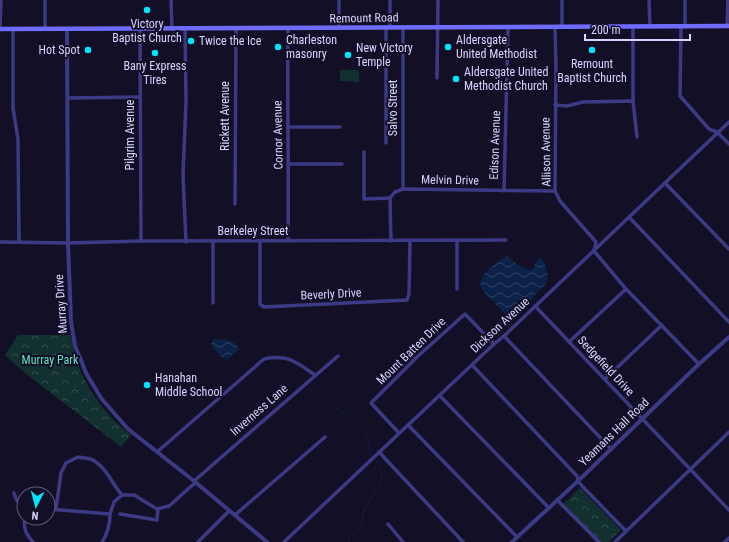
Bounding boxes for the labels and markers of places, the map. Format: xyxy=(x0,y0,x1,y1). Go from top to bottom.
marker: Victory Baptist Church xyxy=(142,5,152,15)
place label: Victory Baptist Church xyxy=(112,17,182,45)
place label: Charleston masonry xyxy=(286,33,337,61)
place label: Aldersgate United Methodist xyxy=(456,33,537,61)
place label: Twice the Ice xyxy=(199,34,262,48)
marker: Twice the Ice xyxy=(186,36,196,46)
place label: New Victory Temple xyxy=(356,41,413,69)
marker: Charleston masonry xyxy=(273,42,283,52)
marker: Aldersgate United Methodist xyxy=(443,42,453,52)
place label: Hot Spot xyxy=(39,43,80,57)
marker: Hot Spot xyxy=(83,45,93,55)
marker: Remount Baptist Church xyxy=(587,45,597,55)
marker: Bany Express Tires xyxy=(150,48,160,58)
marker: New Victory Temple xyxy=(343,50,353,60)
place label: Remount Baptist Church xyxy=(557,57,627,85)
place label: Bany Express Tires xyxy=(123,59,187,87)
place label: Aldersgate United Methodist Church xyxy=(464,65,548,93)
marker: Aldersgate United Methodist Church xyxy=(451,74,461,84)
place label: Hanahan Middle School xyxy=(155,371,222,399)
marker: Hanahan Middle School xyxy=(142,380,152,390)

